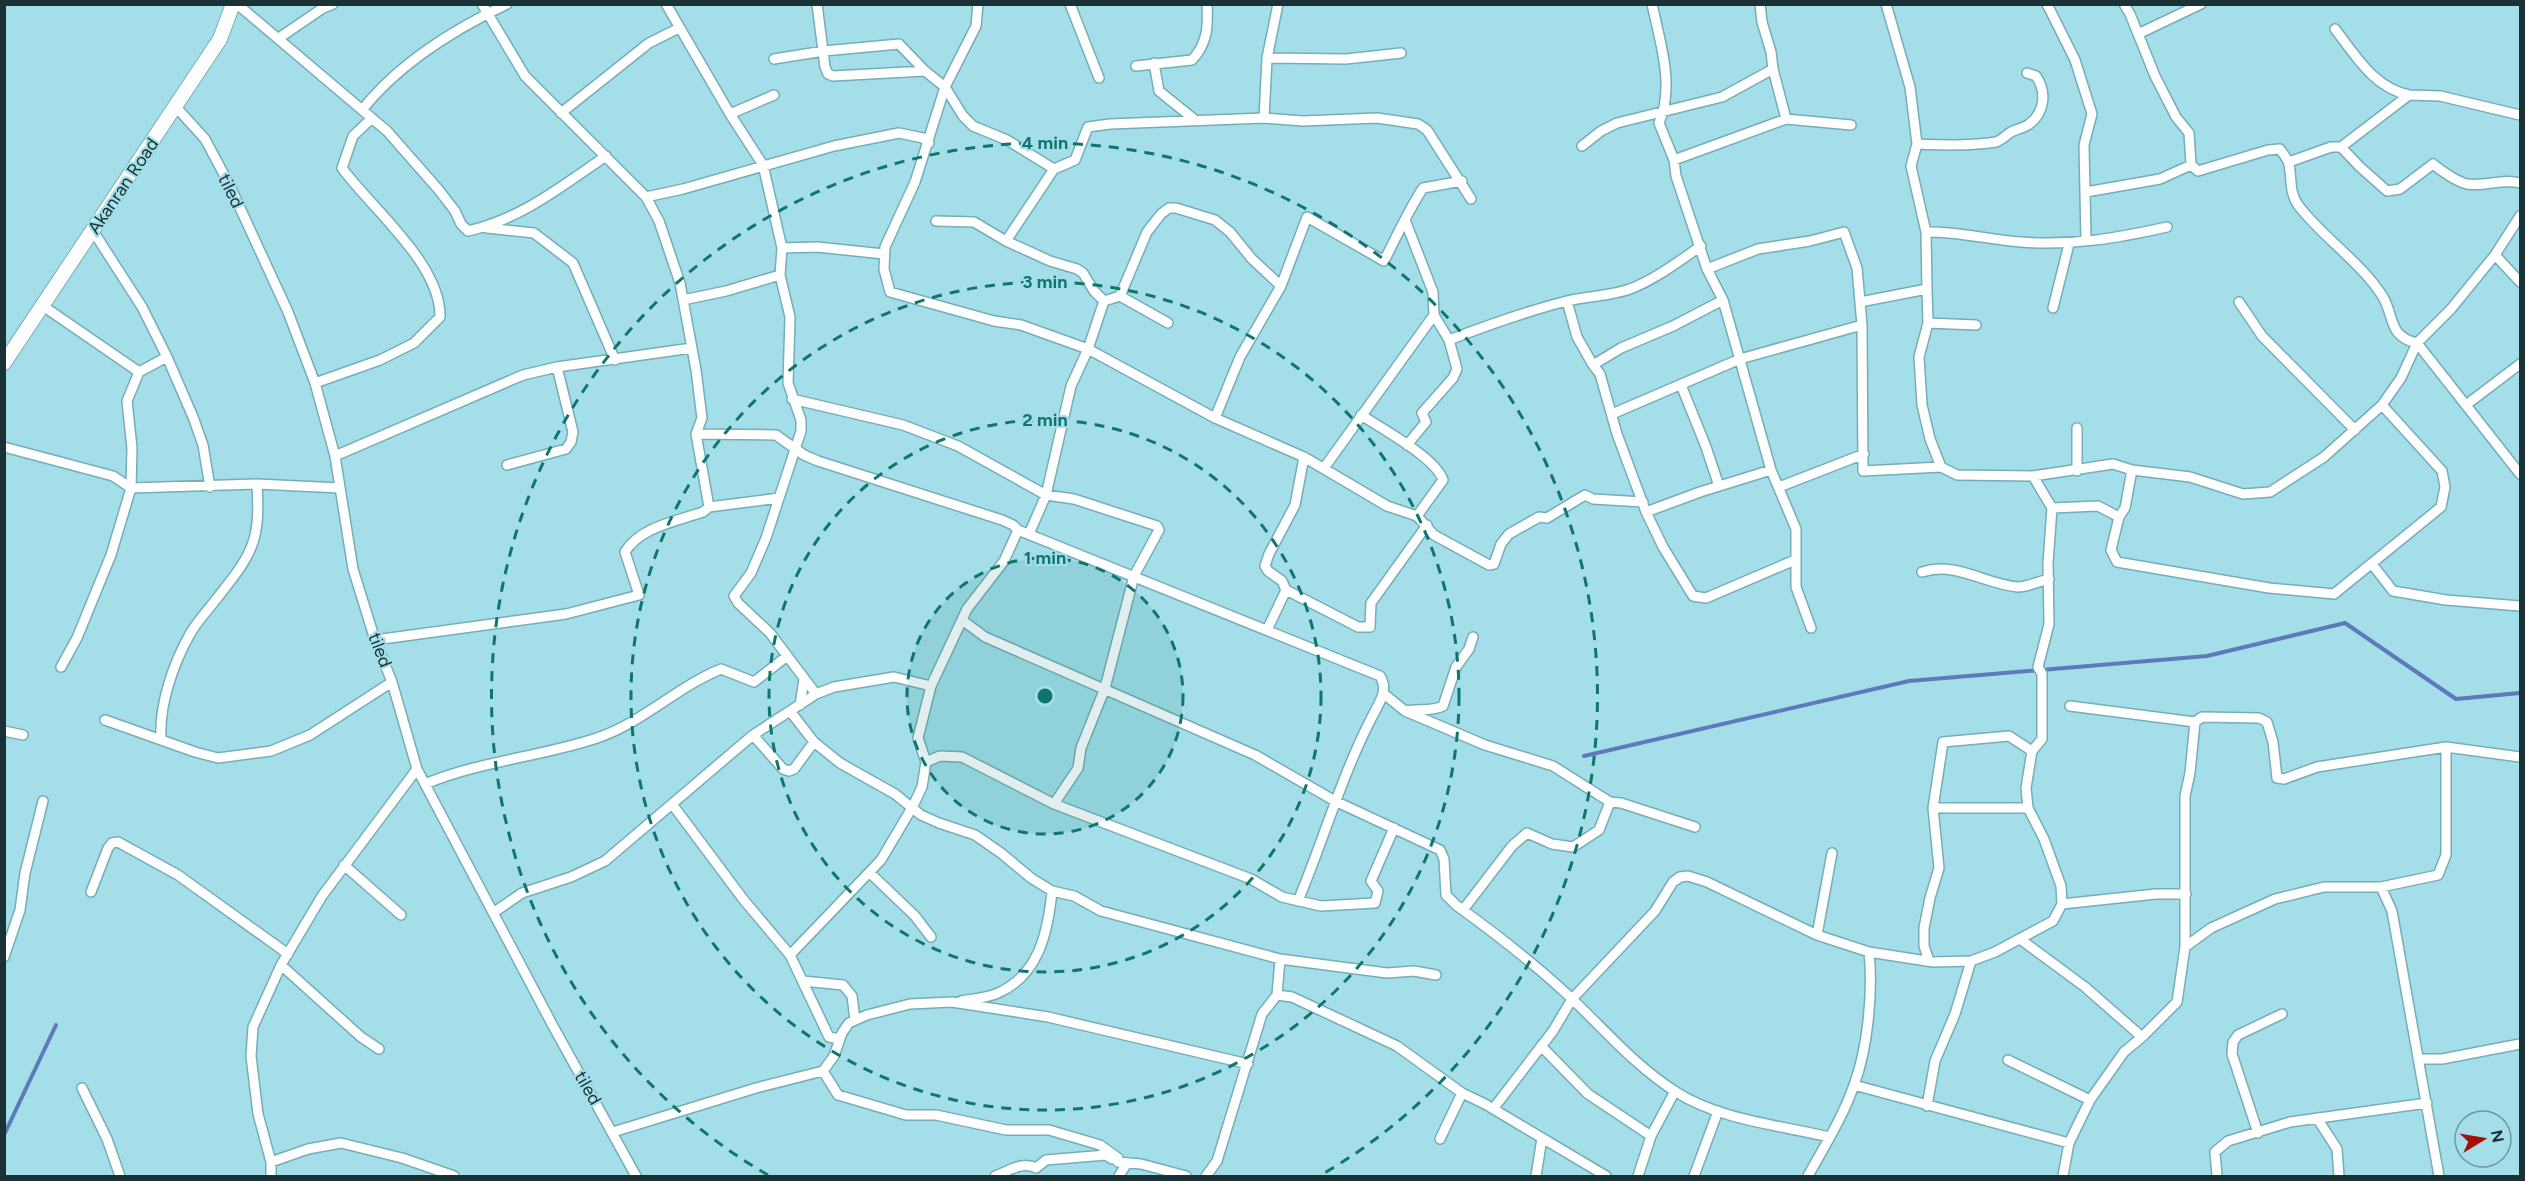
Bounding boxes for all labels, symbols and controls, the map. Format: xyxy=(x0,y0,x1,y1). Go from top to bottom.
text: 4 min xyxy=(1022,132,1068,154)
street label: Akanran Road xyxy=(83,134,163,238)
street label: tiled xyxy=(213,170,249,212)
text: 3 min xyxy=(1023,271,1067,293)
text: 2 min xyxy=(1022,409,1068,431)
text: 1 min xyxy=(1024,547,1066,569)
street label: tiled xyxy=(363,630,397,670)
centre of rings xyxy=(1035,686,1055,706)
street label: tiled xyxy=(570,1067,606,1109)
north arrow xyxy=(2453,1109,2513,1169)
text: N xyxy=(2487,1128,2508,1144)

